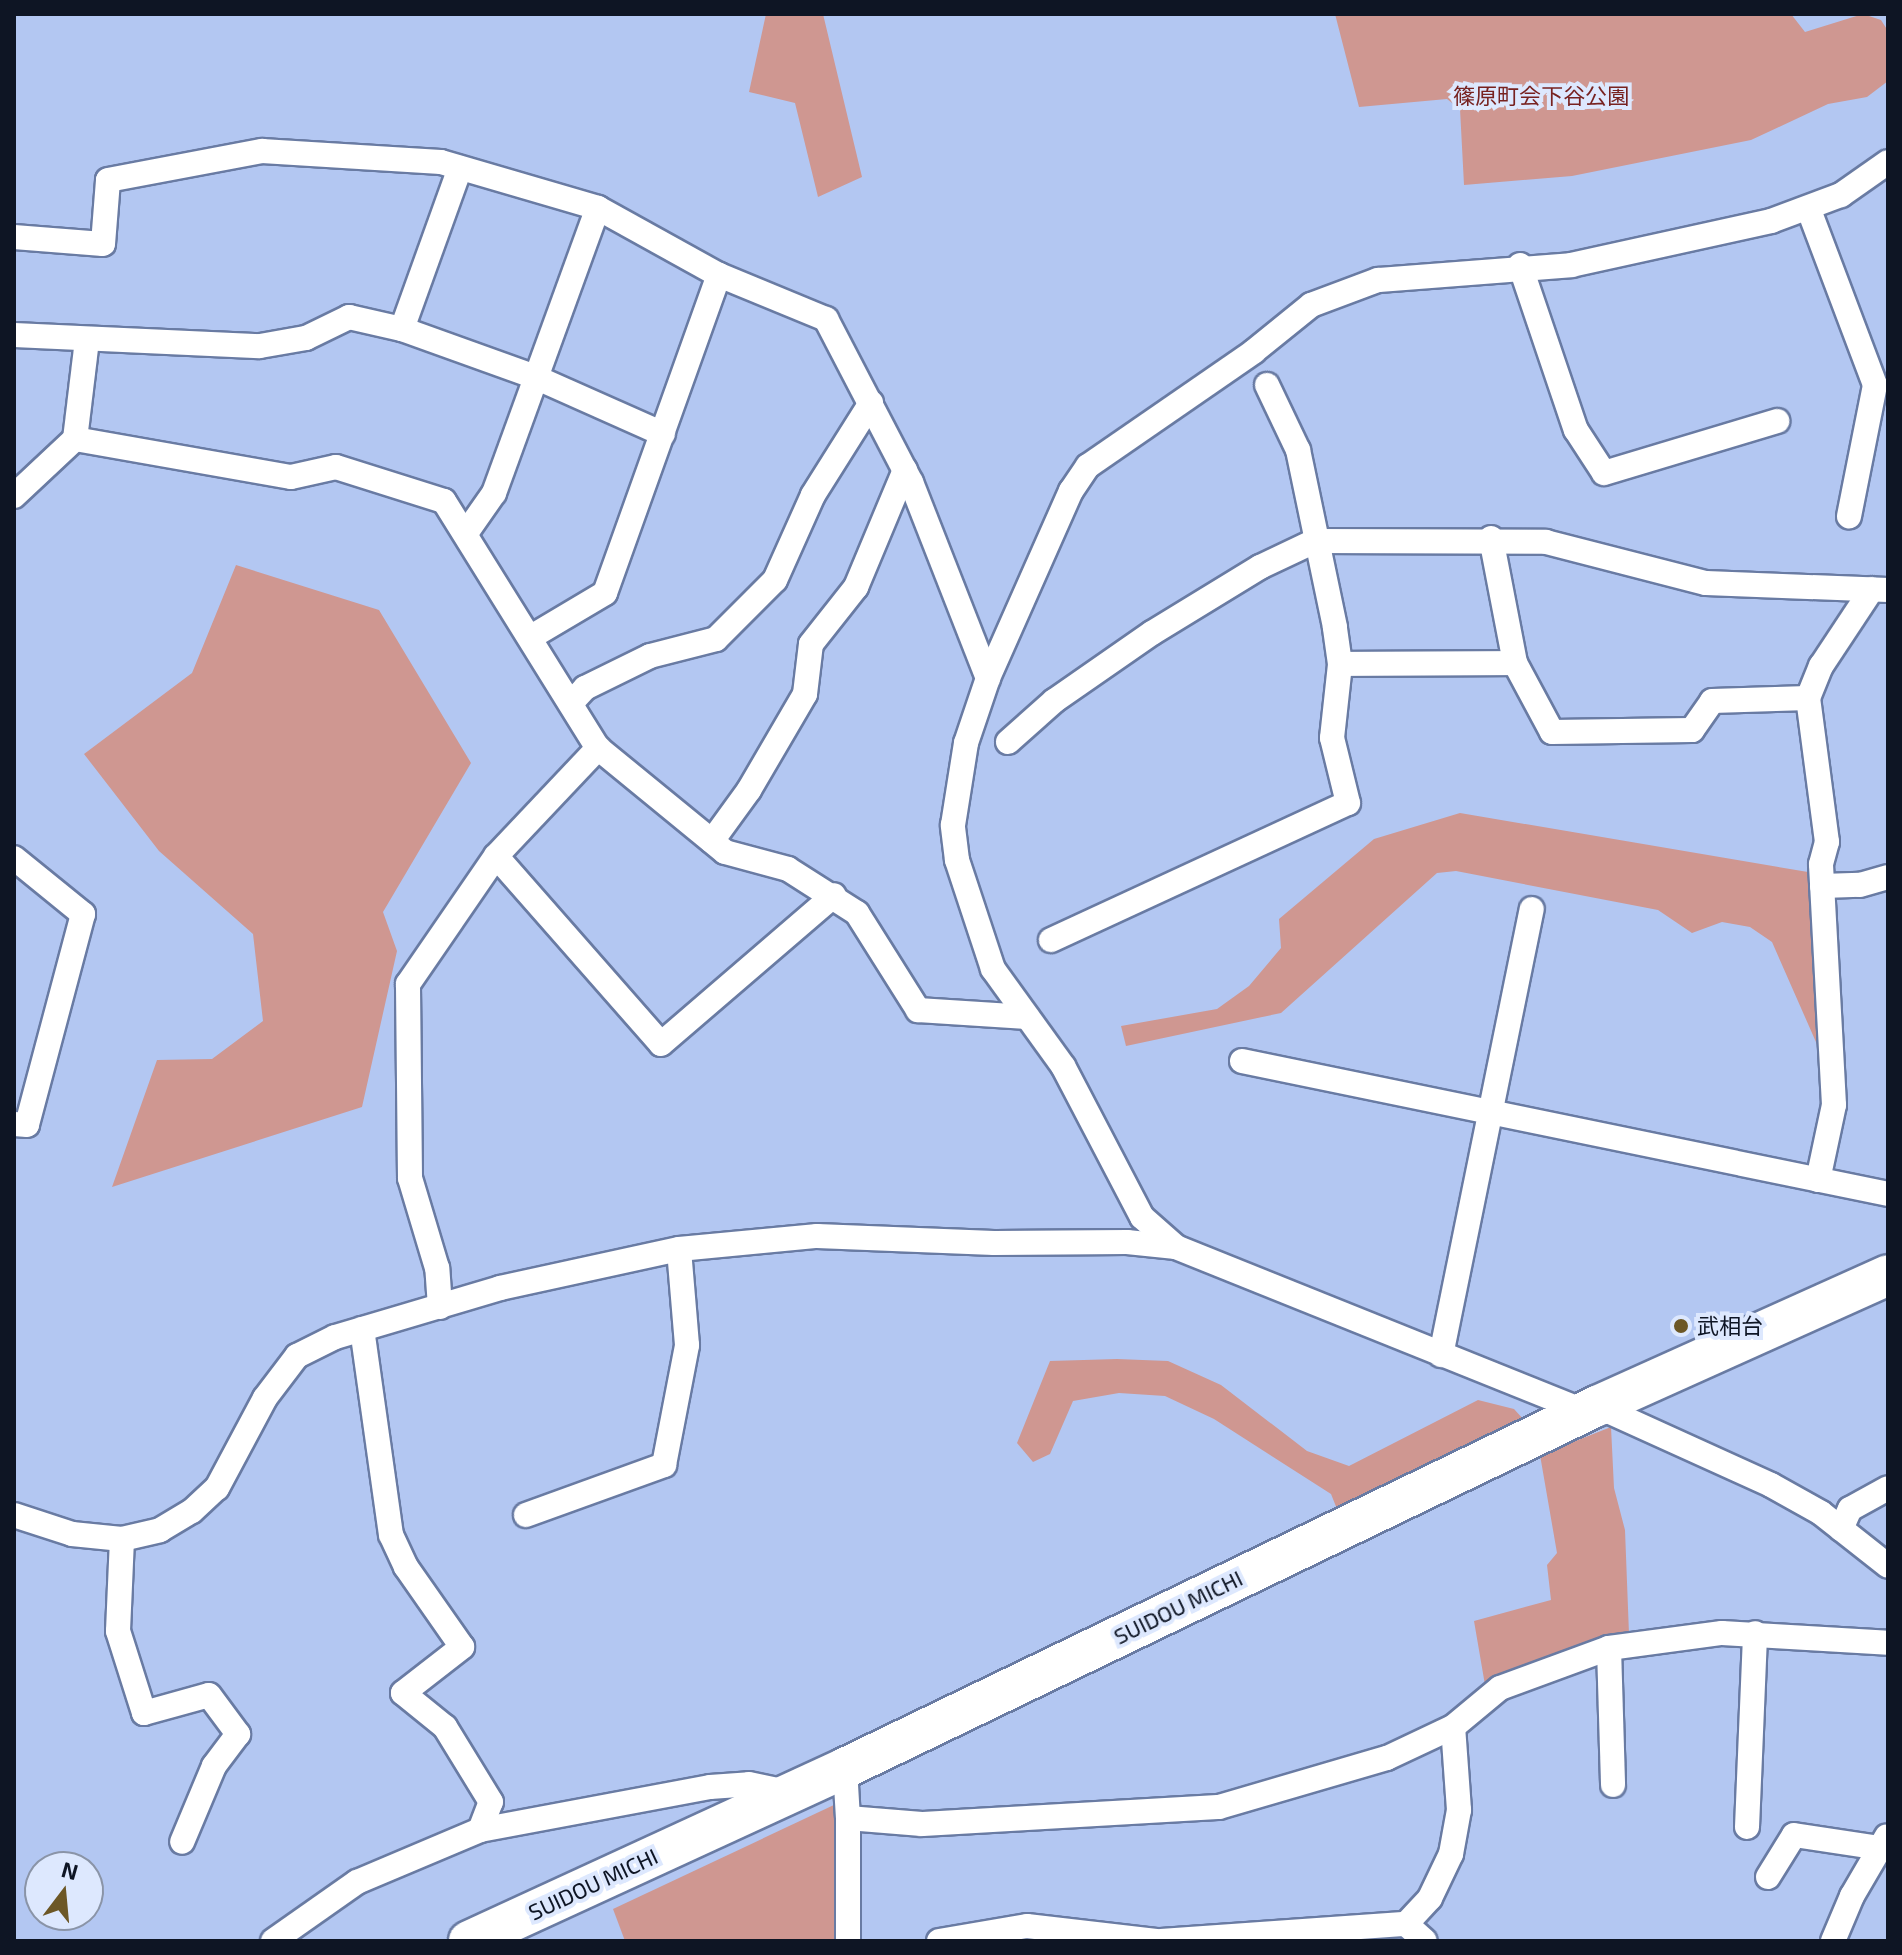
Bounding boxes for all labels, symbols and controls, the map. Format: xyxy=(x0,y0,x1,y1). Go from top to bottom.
park label: 篠原町会下谷公園 xyxy=(1453,83,1629,109)
place label: 武相台 xyxy=(1697,1313,1763,1339)
marker: 武相台 xyxy=(1672,1317,1690,1335)
street label: SUIDOU MICHI xyxy=(1109,1565,1247,1649)
street label: SUIDOU MICHI xyxy=(524,1843,662,1925)
north arrow xyxy=(24,1851,104,1931)
text: N xyxy=(59,1855,81,1885)

